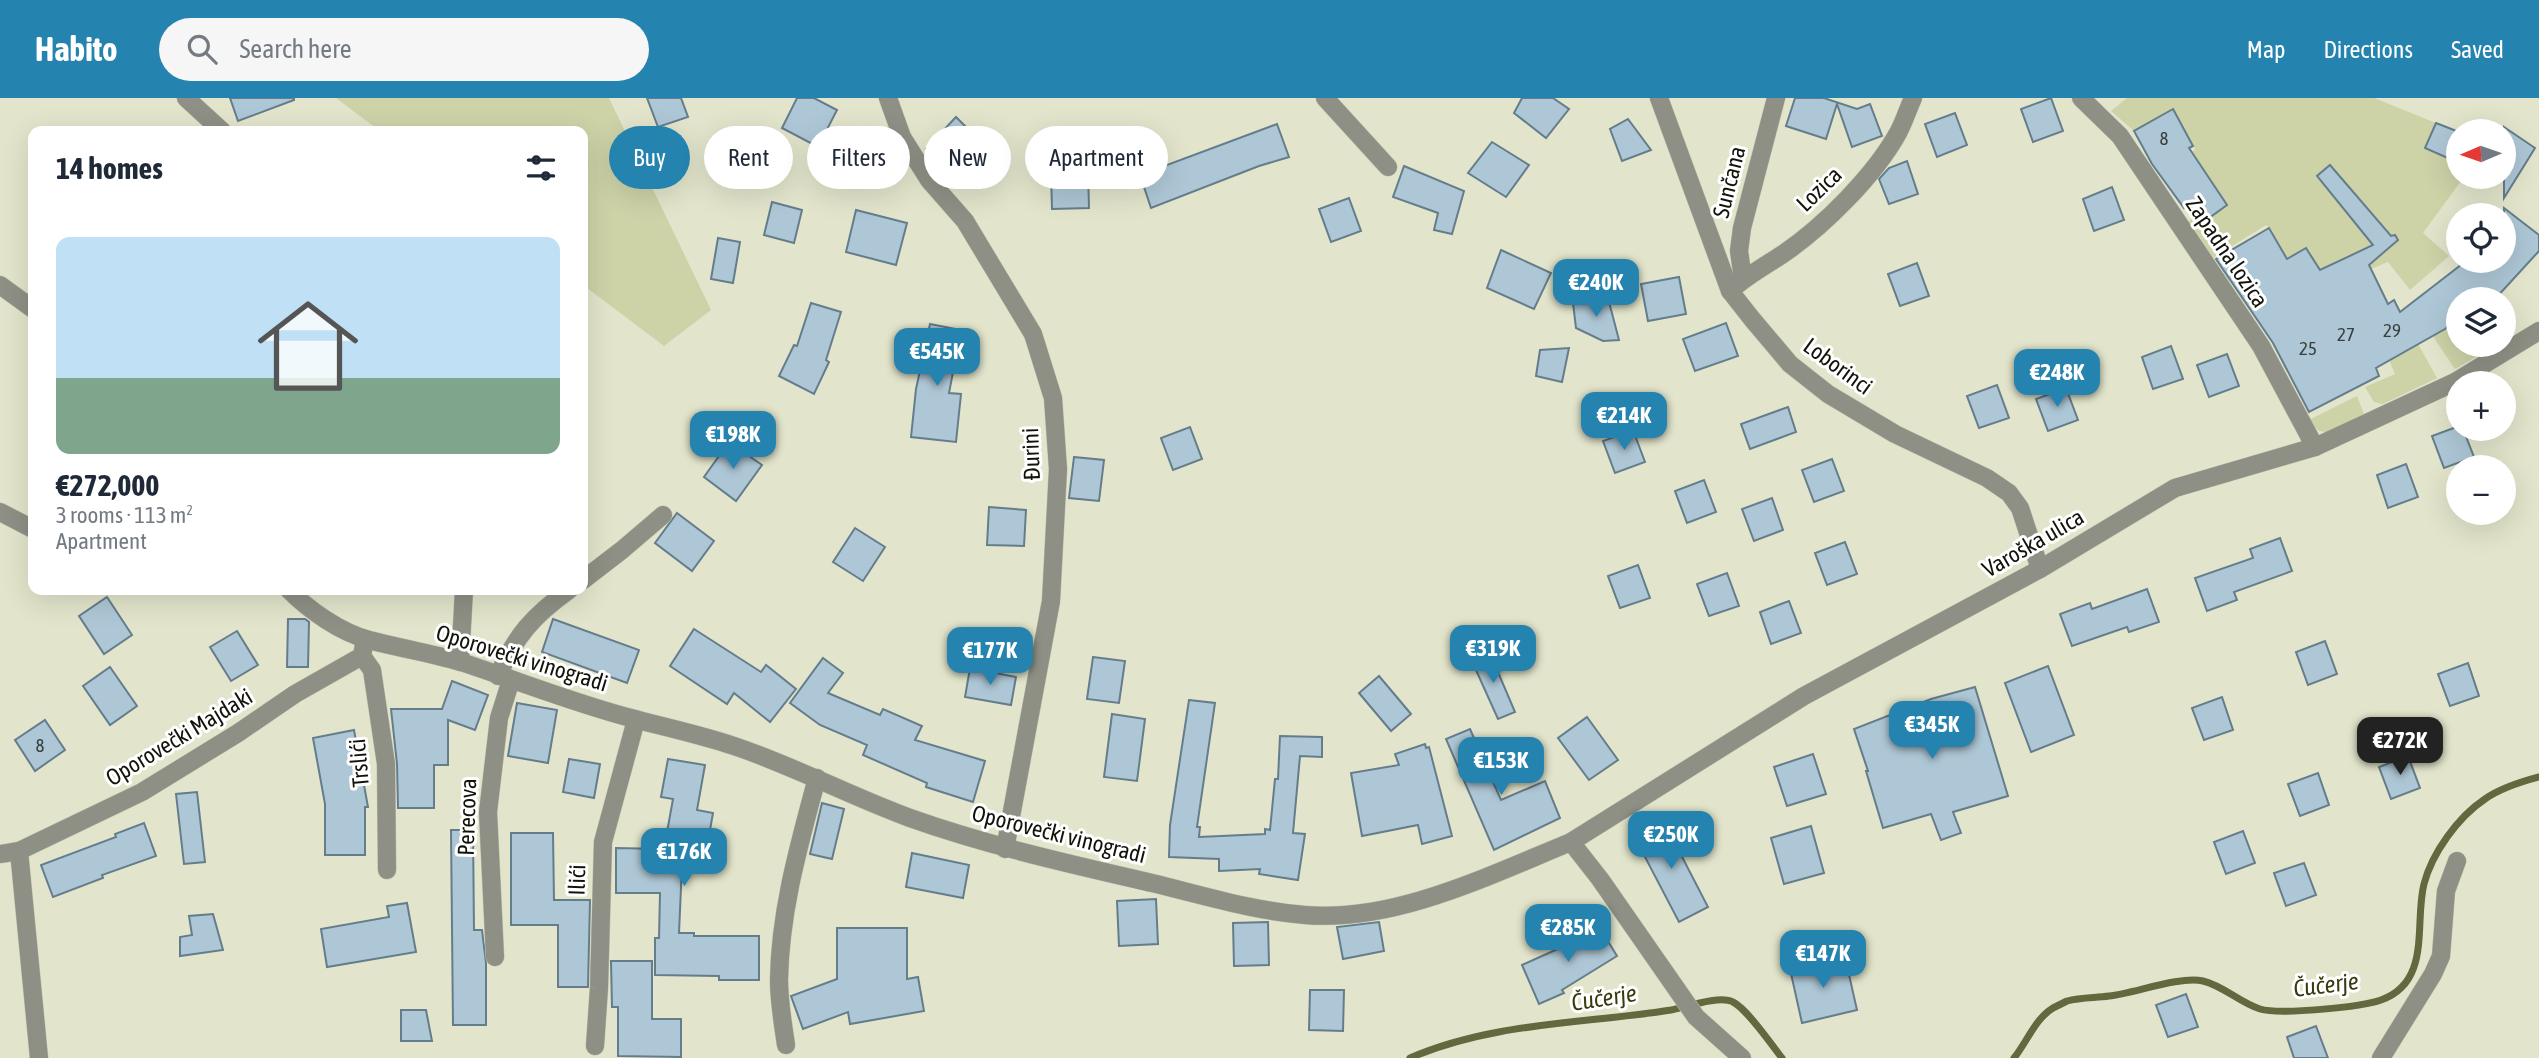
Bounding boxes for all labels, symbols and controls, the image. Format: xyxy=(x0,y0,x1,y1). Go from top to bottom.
search box xyxy=(159,18,649,81)
text: Habito xyxy=(35,30,117,68)
icon: search xyxy=(183,30,221,68)
text: Search here xyxy=(239,34,352,64)
text: Map xyxy=(2247,36,2285,63)
text: Directions xyxy=(2323,36,2413,63)
text: Saved xyxy=(2451,36,2504,63)
north arrow xyxy=(2446,119,2516,189)
map controls xyxy=(2446,119,2516,525)
chip: Buy xyxy=(609,126,690,189)
chip: Rent xyxy=(704,126,793,189)
chip: Filters xyxy=(807,126,910,189)
chip: New xyxy=(924,126,1011,189)
chip: Apartment xyxy=(1025,126,1168,189)
house number: 8 xyxy=(2160,127,2169,149)
street label: Sunčana xyxy=(1708,143,1750,221)
icon: filters xyxy=(522,149,560,187)
text: 14 homes xyxy=(56,151,163,185)
street label: Lozica xyxy=(1791,161,1847,217)
street label: Zapadna lozica xyxy=(2180,192,2274,312)
button: locate xyxy=(2446,203,2516,273)
pin: €240K xyxy=(1547,260,1645,319)
text: €240K xyxy=(1569,269,1623,295)
icon: home xyxy=(245,283,371,409)
button: layers xyxy=(2446,287,2516,357)
house number: 29 xyxy=(2383,319,2401,341)
house number: 27 xyxy=(2337,323,2355,345)
pin: €545K xyxy=(888,328,986,388)
street label: Loborinci xyxy=(1799,332,1877,400)
house number: 25 xyxy=(2299,337,2317,359)
text: €545K xyxy=(910,338,964,364)
pin: €248K xyxy=(2008,350,2106,409)
text: €248K xyxy=(2030,359,2084,385)
button: + xyxy=(2446,371,2516,441)
pin: €214K xyxy=(1575,392,1673,452)
text: €214K xyxy=(1597,402,1651,428)
pin: €198K xyxy=(684,412,782,471)
text: €198K xyxy=(706,421,760,447)
street label: Đurini xyxy=(1017,427,1045,481)
button: − xyxy=(2446,455,2516,525)
text: €272,000 xyxy=(56,468,159,502)
text: 3 rooms · 113 m² xyxy=(56,502,193,528)
street label: Varoška ulica xyxy=(1978,504,2088,582)
text: Apartment xyxy=(56,528,147,554)
street label: Oporovečki vinogradi xyxy=(433,620,611,696)
pin: €319K xyxy=(1444,626,1542,685)
pin: €177K xyxy=(941,628,1039,687)
text: €319K xyxy=(1466,635,1520,661)
text: €177K xyxy=(963,637,1017,663)
street label: Oporovečki Majdaki xyxy=(101,683,257,791)
pin: €345K xyxy=(1883,702,1981,761)
text: €345K xyxy=(1905,711,1959,737)
pin: €272K xyxy=(2351,718,2449,777)
text: €272K xyxy=(2373,727,2427,753)
house number: 8 xyxy=(36,734,45,756)
street label: Trslići xyxy=(344,738,374,788)
pin: €153K xyxy=(1452,738,1550,797)
text: €153K xyxy=(1474,747,1528,773)
street label: Perecova xyxy=(453,778,481,856)
street label: Oporovečki vinogradi xyxy=(969,800,1149,868)
pin: €250K xyxy=(1622,812,1720,871)
text: €250K xyxy=(1644,821,1698,847)
pin: €176K xyxy=(635,828,733,888)
text: €176K xyxy=(657,838,711,864)
street label: Ilići xyxy=(563,864,591,896)
pin: €285K xyxy=(1519,904,1617,964)
text: €285K xyxy=(1541,914,1595,940)
pin: €147K xyxy=(1774,930,1872,990)
text: €147K xyxy=(1796,940,1850,966)
water label: Čučerje xyxy=(2292,967,2360,1002)
water label: Čučerje xyxy=(1569,979,1639,1016)

